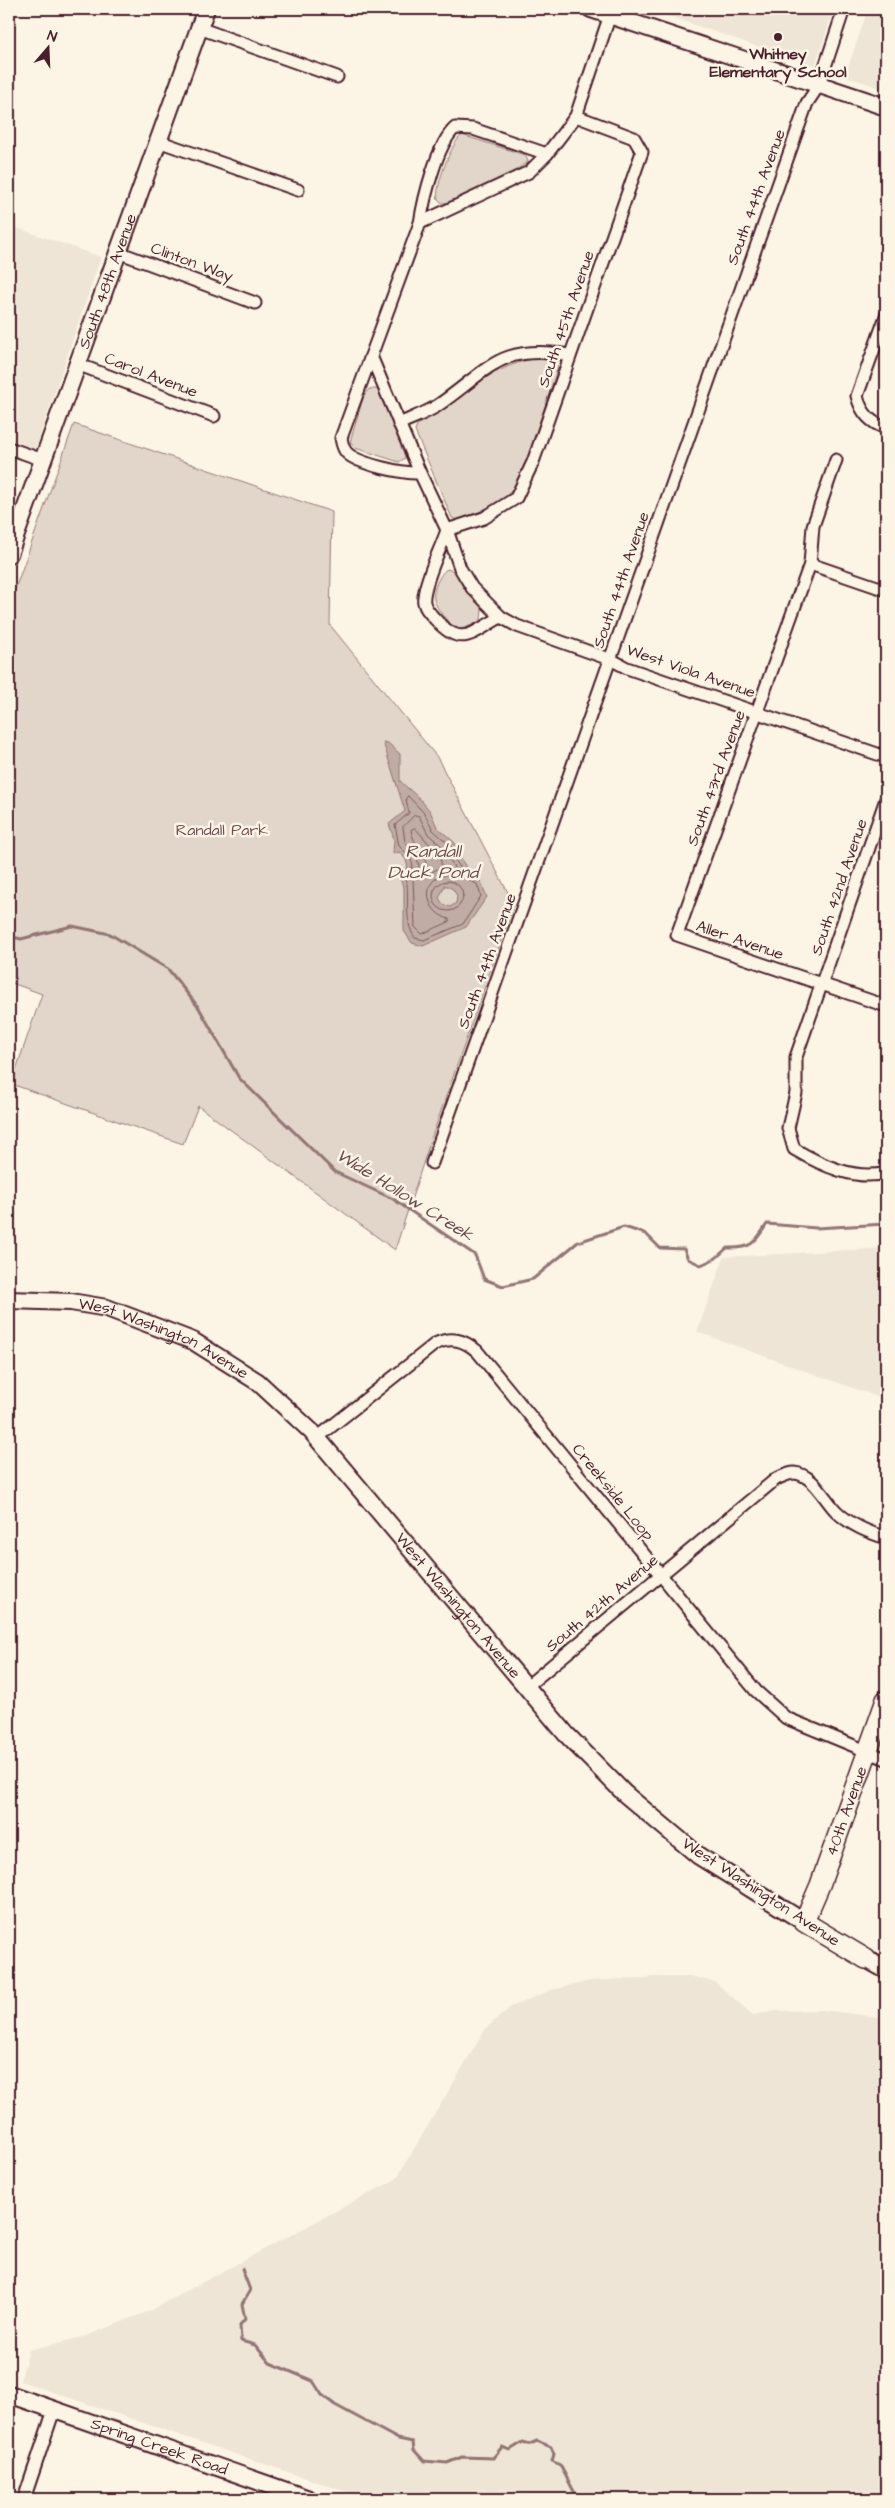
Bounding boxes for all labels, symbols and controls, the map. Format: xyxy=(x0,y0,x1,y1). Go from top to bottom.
north arrow xyxy=(22,22,72,72)
text: N xyxy=(44,26,60,48)
marker: Whitney Elementary School xyxy=(772,31,784,43)
place label: Whitney Elementary School xyxy=(709,43,847,84)
street label: South 44th Avenue xyxy=(721,126,791,268)
street label: South 48th Avenue xyxy=(73,210,142,352)
street label: Clinton Way xyxy=(147,237,236,288)
street label: South 45th Avenue xyxy=(532,247,600,390)
street label: Carol Avenue xyxy=(101,347,201,403)
street label: South 44th Avenue xyxy=(587,509,655,651)
street label: West Viola Avenue xyxy=(624,639,759,704)
street label: South 43rd Avenue xyxy=(681,707,751,849)
street label: South 42nd Avenue xyxy=(805,816,873,958)
park label: Randall Park xyxy=(176,819,268,841)
water label: Randall Duck Pond xyxy=(388,839,482,885)
street label: South 44th Avenue xyxy=(452,890,522,1032)
street label: Aller Avenue xyxy=(693,915,787,965)
water label: Wide Hollow Creek xyxy=(332,1143,479,1248)
street label: West Washington Avenue xyxy=(77,1292,253,1384)
street label: Creekside Loop xyxy=(567,1439,659,1545)
street label: West Washington Avenue xyxy=(390,1528,526,1684)
street label: South 42th Avenue xyxy=(541,1549,663,1657)
street label: 40th Avenue xyxy=(820,1763,873,1859)
street label: West Washington Avenue xyxy=(677,1833,845,1952)
street label: Spring Creek Road xyxy=(88,2412,230,2481)

